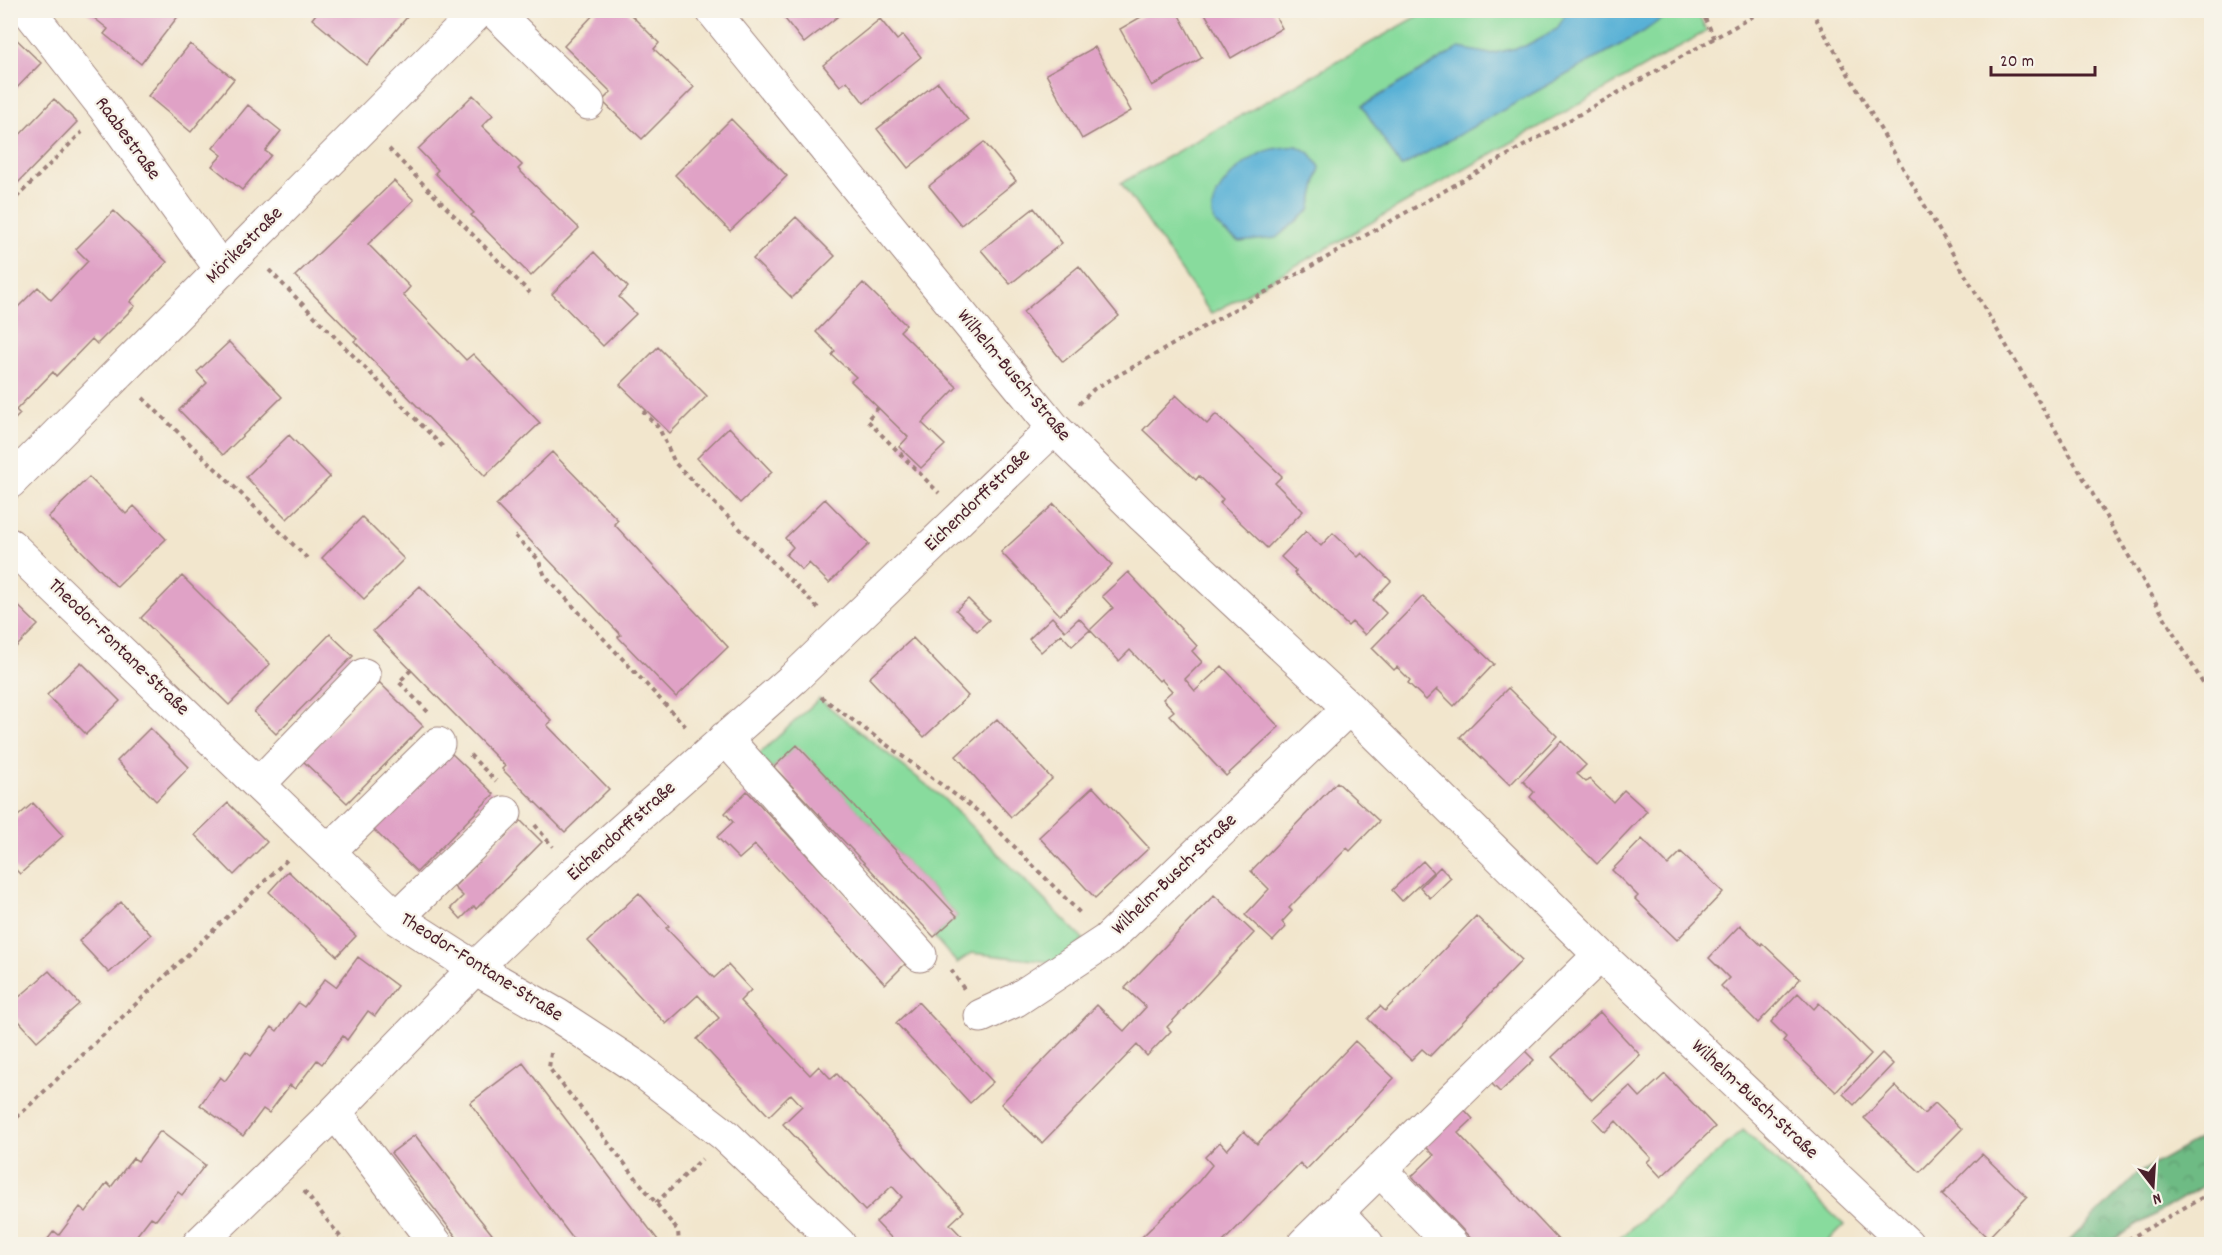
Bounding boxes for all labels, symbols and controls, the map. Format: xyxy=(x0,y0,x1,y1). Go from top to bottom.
scale bar xyxy=(1991,39,2094,77)
text: 20 m xyxy=(2000,50,2034,75)
street label: Raabestraße xyxy=(87,92,167,187)
street label: Mörikestraße xyxy=(200,201,290,291)
street label: Wilhelm-Busch-Straße xyxy=(949,304,1077,448)
street label: Eichendorffstraße xyxy=(919,443,1038,559)
street label: Theodor-Fontane-Straße xyxy=(41,573,195,723)
street label: Eichendorffstraße xyxy=(561,775,683,889)
street label: Wilhelm-Busch-Straße xyxy=(1106,807,1244,942)
street label: Theodor-Fontane-Straße xyxy=(394,906,568,1030)
street label: Wilhelm-Busch-Straße xyxy=(1684,1033,1824,1167)
north arrow xyxy=(2123,1156,2183,1216)
text: N xyxy=(2149,1186,2164,1210)

